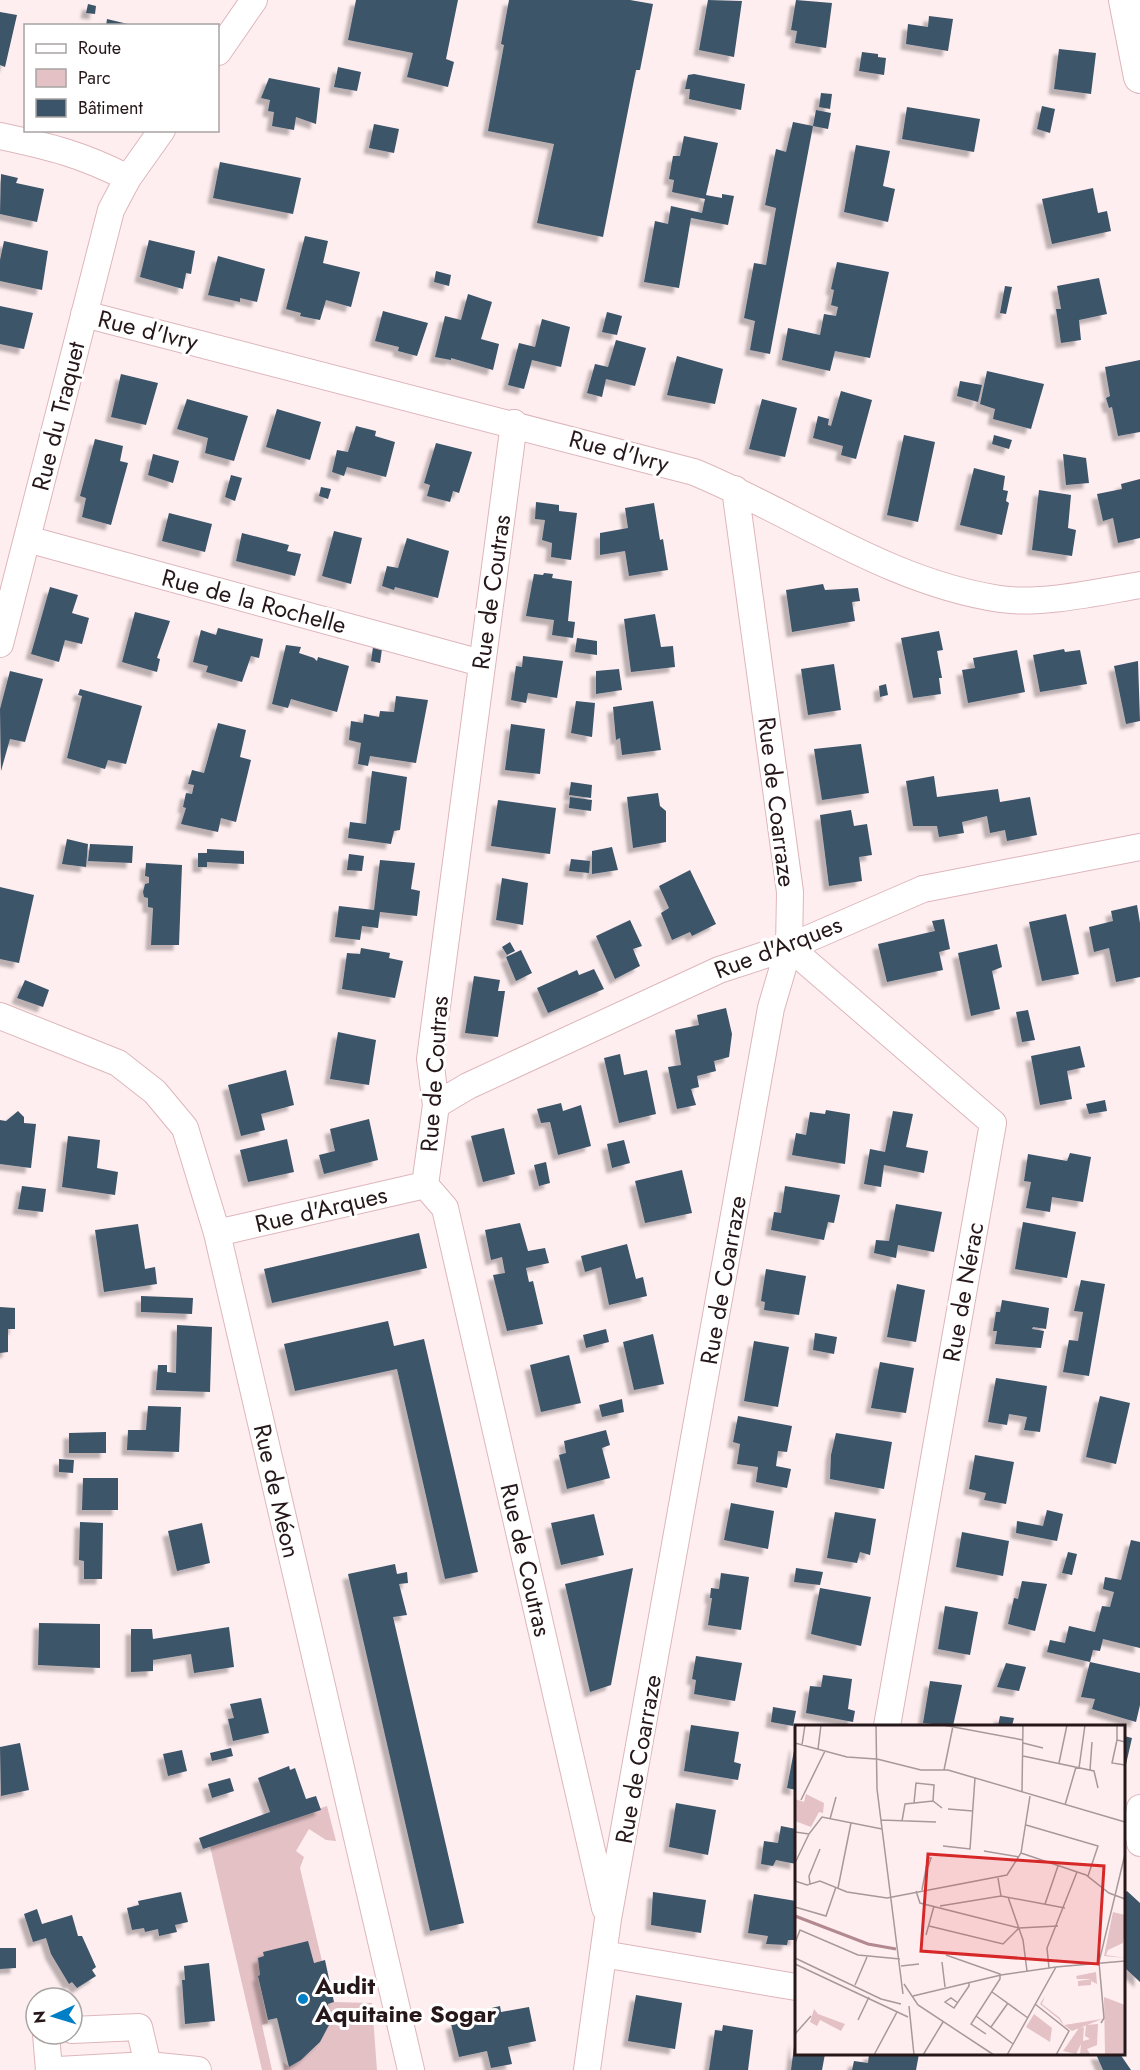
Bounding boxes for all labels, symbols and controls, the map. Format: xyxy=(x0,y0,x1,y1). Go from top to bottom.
legend xyxy=(24,24,219,132)
text: Route xyxy=(78,35,121,61)
text: Parc xyxy=(78,65,111,91)
text: Bâtiment xyxy=(78,95,144,121)
street label: Rue d'Ivry xyxy=(94,301,202,359)
street label: Rue du Traquet xyxy=(23,338,93,494)
street label: Rue d'Ivry xyxy=(565,421,673,481)
street label: Rue de Coutras xyxy=(463,512,519,672)
street label: Rue de la Rochelle xyxy=(158,560,350,642)
street label: Rue de Coarraze xyxy=(749,715,805,889)
street label: Rue d'Arques xyxy=(709,907,847,987)
street label: Rue de Coutras xyxy=(411,995,457,1153)
street label: Rue d'Arques xyxy=(252,1177,390,1241)
street label: Rue de Coarraze xyxy=(691,1193,755,1367)
street label: Rue de Nérac xyxy=(934,1220,992,1364)
street label: Rue de Méon xyxy=(245,1421,309,1561)
street label: Rue de Coutras xyxy=(491,1480,561,1640)
street label: Rue de Coarraze xyxy=(606,1672,670,1846)
inset map xyxy=(795,1725,1125,2055)
place label: Audit Aquitaine Sogar xyxy=(314,1968,497,2031)
north arrow xyxy=(24,1986,84,2046)
marker: Audit Aquitaine Sogar xyxy=(296,1992,310,2006)
text: N xyxy=(28,2010,51,2024)

